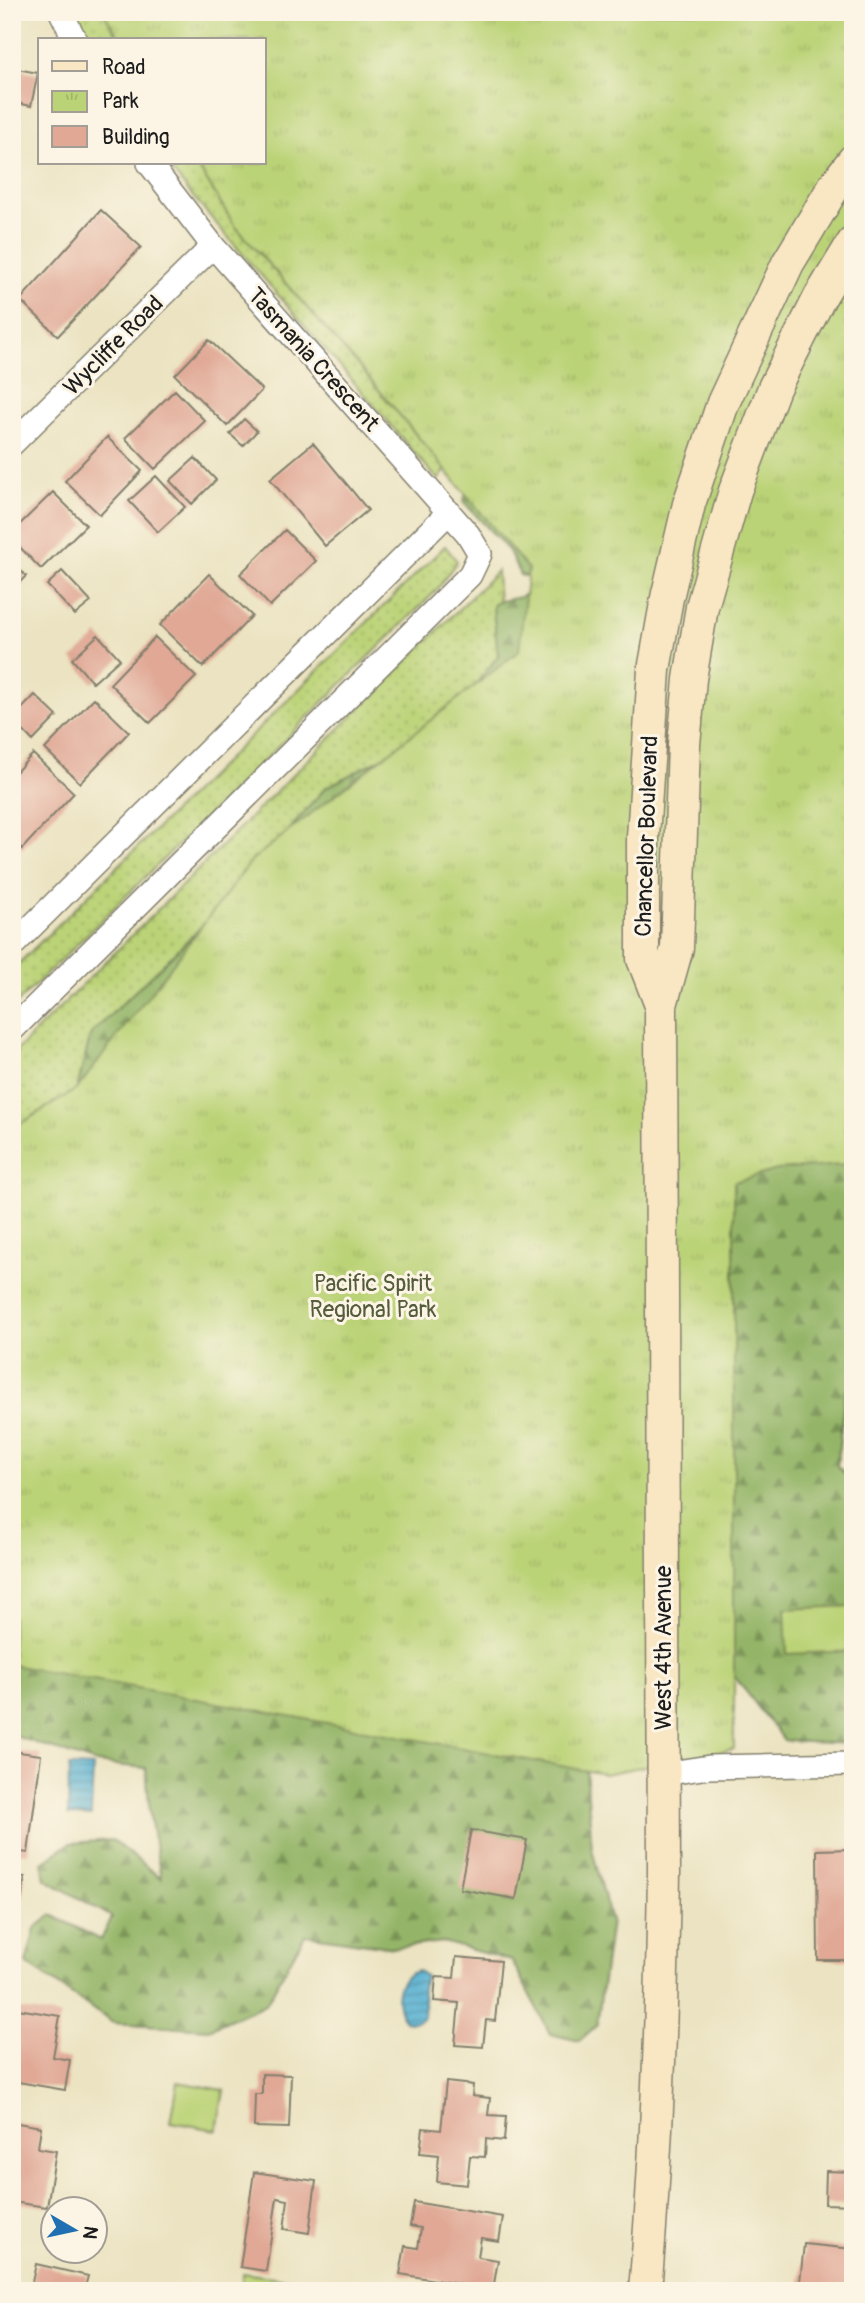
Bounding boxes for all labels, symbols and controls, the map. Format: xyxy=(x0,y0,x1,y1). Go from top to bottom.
legend xyxy=(38,38,266,164)
text: Road xyxy=(102,54,146,81)
text: Park xyxy=(102,88,139,115)
text: Building xyxy=(102,124,169,151)
street label: Tasmania Crescent xyxy=(241,281,386,438)
street label: Wycliffe Road xyxy=(57,289,169,401)
street label: Chancellor Boulevard xyxy=(628,735,665,937)
park label: Pacific Spirit Regional Park xyxy=(310,1269,437,1324)
street label: West 4th Avenue xyxy=(649,1565,678,1730)
north arrow xyxy=(38,2194,108,2264)
text: N xyxy=(77,2224,103,2241)

